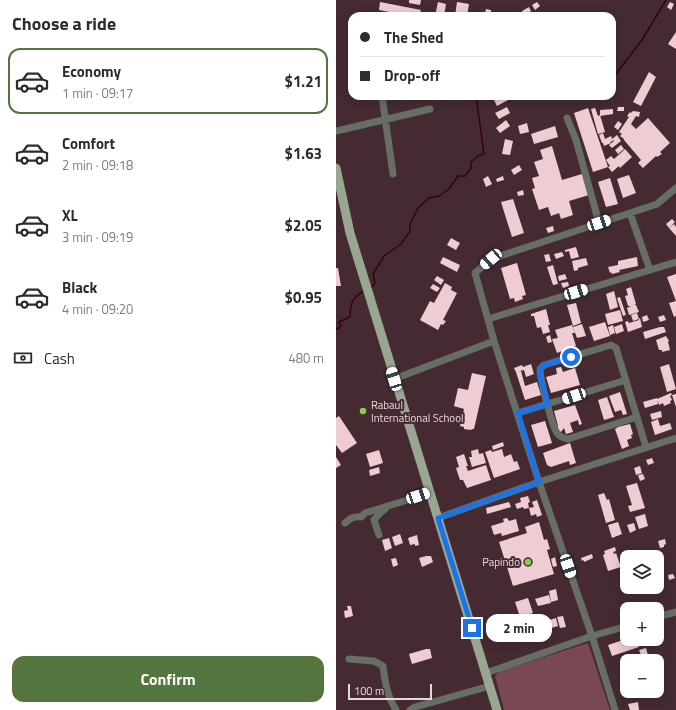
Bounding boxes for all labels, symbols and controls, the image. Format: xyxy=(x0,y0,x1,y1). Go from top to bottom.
text: Choose a ride xyxy=(12,10,116,37)
text: The Shed xyxy=(384,26,443,49)
text: Economy xyxy=(62,60,121,83)
icon: car xyxy=(14,63,50,99)
text: Drop-off xyxy=(384,64,440,87)
text: $1.21 xyxy=(285,70,322,93)
text: 1 min · 09:17 xyxy=(62,83,133,103)
text: Comfort xyxy=(62,132,115,155)
icon: car xyxy=(14,135,50,171)
text: $1.63 xyxy=(285,142,322,165)
text: 2 min · 09:18 xyxy=(62,155,133,175)
text: XL xyxy=(62,204,78,227)
icon: car xyxy=(14,207,50,243)
text: $2.05 xyxy=(285,214,322,237)
car xyxy=(586,214,612,232)
text: 3 min · 09:19 xyxy=(62,227,133,247)
car xyxy=(478,247,504,271)
text: Black xyxy=(62,276,97,299)
icon: car xyxy=(14,279,50,315)
car xyxy=(563,283,589,301)
text: $0.95 xyxy=(285,286,322,309)
text: 4 min · 09:20 xyxy=(62,299,133,319)
icon: cash xyxy=(12,347,34,369)
text: Cash xyxy=(44,347,75,370)
text: 480 m xyxy=(288,348,324,368)
route start xyxy=(562,348,580,366)
car xyxy=(385,366,403,392)
car xyxy=(561,387,587,405)
place label: Rabaul International School xyxy=(371,397,464,426)
marker: Rabaul International School xyxy=(358,406,368,416)
car xyxy=(405,487,431,505)
map controls xyxy=(620,550,664,698)
button: layers xyxy=(620,550,664,594)
car xyxy=(558,553,578,579)
place label: Papindo xyxy=(482,554,520,570)
marker: Papindo xyxy=(523,557,533,567)
button: + xyxy=(620,602,664,646)
callout: 2 min xyxy=(486,614,552,642)
text: 2 min xyxy=(503,618,535,638)
route end xyxy=(463,619,481,637)
button: − xyxy=(620,654,664,698)
button: Confirm xyxy=(12,656,324,702)
scale bar xyxy=(348,682,432,701)
text: 100 m xyxy=(354,683,384,699)

